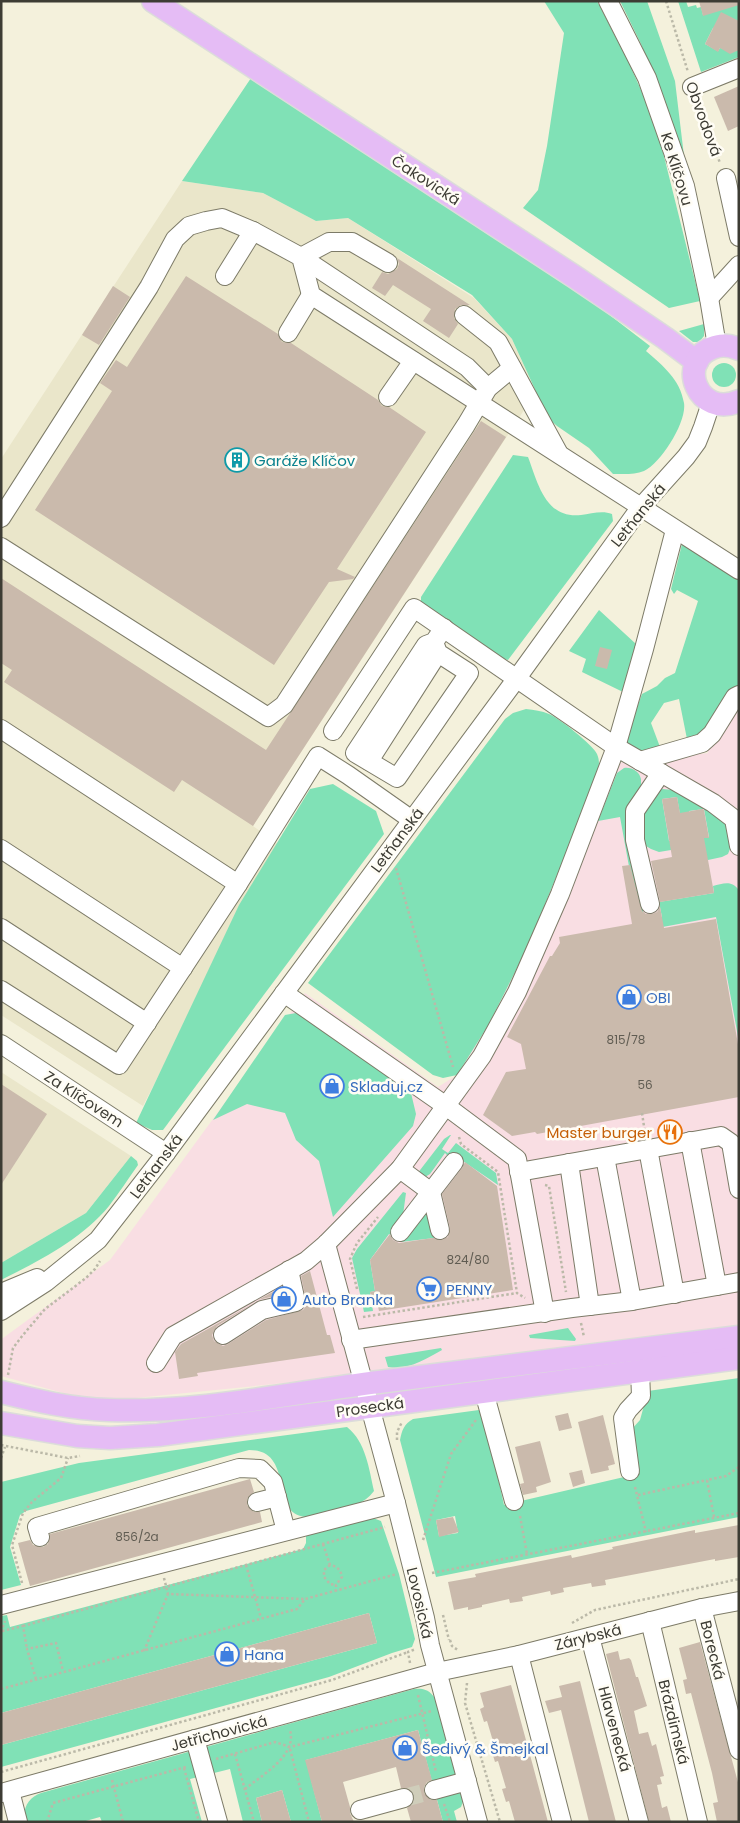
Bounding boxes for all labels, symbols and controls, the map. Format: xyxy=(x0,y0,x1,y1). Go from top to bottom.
street label: Obvodová xyxy=(681,79,727,159)
street label: Ke Klíčovu xyxy=(656,130,698,208)
street label: Čakovická xyxy=(388,150,464,210)
building icon: Garáže Klíčov xyxy=(224,447,250,473)
place label: Garáže Klíčov xyxy=(254,450,356,471)
street label: Letňanská xyxy=(606,479,670,551)
street label: Letňanská xyxy=(366,803,428,877)
shop icon: OBI xyxy=(616,984,642,1010)
place label: OBI xyxy=(646,987,671,1008)
house number: 815/78 xyxy=(607,1031,645,1048)
street label: Za Klíčovem xyxy=(40,1066,128,1132)
shop icon: Skladuj.cz xyxy=(319,1073,345,1099)
place label: Skladuj.cz xyxy=(350,1076,423,1097)
house number: 56 xyxy=(637,1076,653,1093)
restaurant icon: Master burger xyxy=(657,1119,683,1145)
place label: Master burger xyxy=(546,1122,652,1143)
street label: Letňanská xyxy=(125,1129,187,1203)
house number: 824/80 xyxy=(447,1251,489,1268)
supermarket icon: PENNY xyxy=(416,1276,442,1302)
place label: PENNY xyxy=(446,1279,492,1300)
shop icon: Auto Branka xyxy=(271,1286,297,1312)
place label: Auto Branka xyxy=(302,1289,393,1310)
street label: Prosecká xyxy=(335,1392,405,1422)
house number: 856/2a xyxy=(115,1528,159,1545)
street label: Lovosická xyxy=(402,1565,438,1641)
street label: Borecká xyxy=(695,1618,731,1682)
street label: Zárybská xyxy=(552,1619,624,1655)
shop icon: Hana xyxy=(214,1641,240,1667)
place label: Hana xyxy=(244,1644,284,1665)
street label: Brázdimská xyxy=(653,1677,695,1767)
street label: Hlavenecká xyxy=(593,1684,637,1774)
street label: Jetřichovická xyxy=(168,1710,270,1756)
shop icon: Šedivý & Šmejkal xyxy=(392,1735,418,1761)
place label: Šedivý & Šmejkal xyxy=(422,1738,549,1759)

